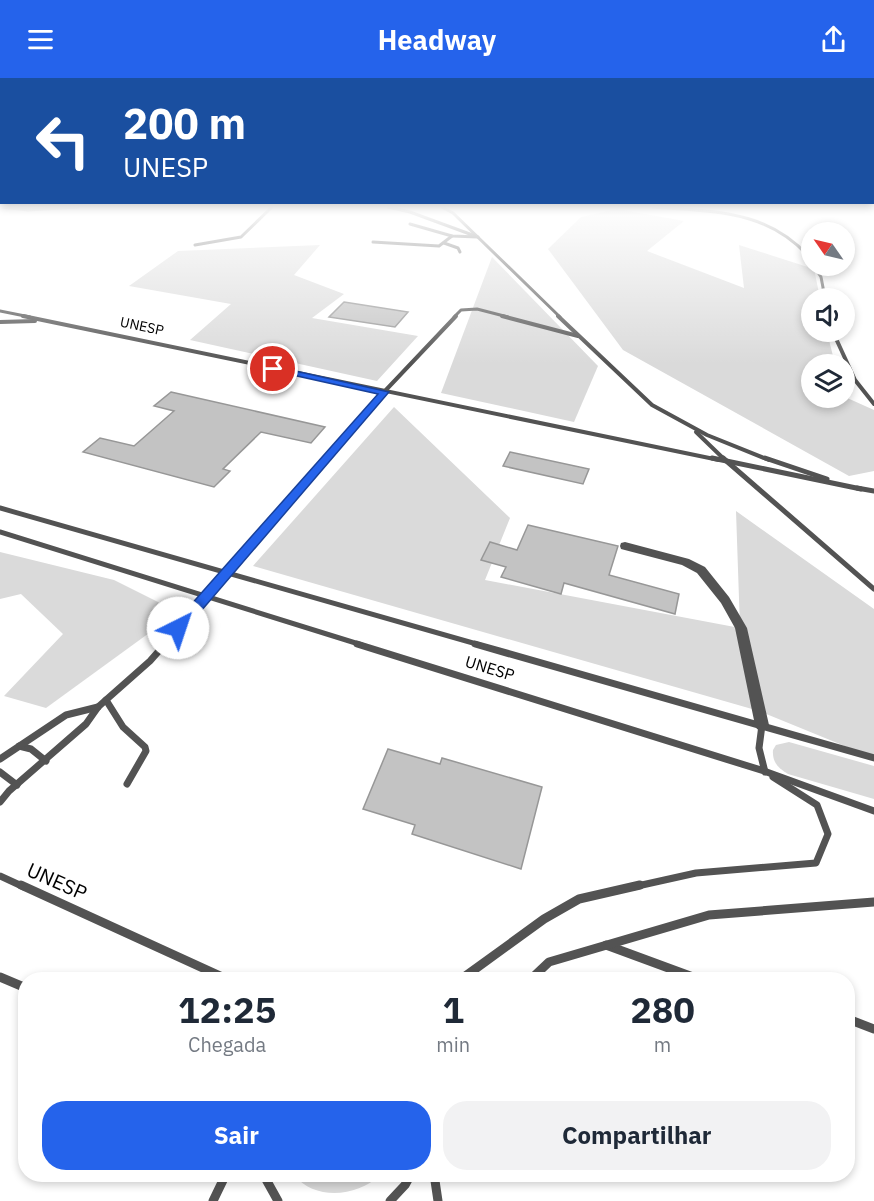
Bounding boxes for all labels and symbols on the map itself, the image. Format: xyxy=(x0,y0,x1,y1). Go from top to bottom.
north arrow xyxy=(801,222,855,276)
street label: UNESP xyxy=(119,313,165,339)
pin xyxy=(247,343,298,394)
position arrow xyxy=(146,596,210,660)
street label: UNESP xyxy=(463,651,517,685)
street label: UNESP xyxy=(23,856,91,906)

